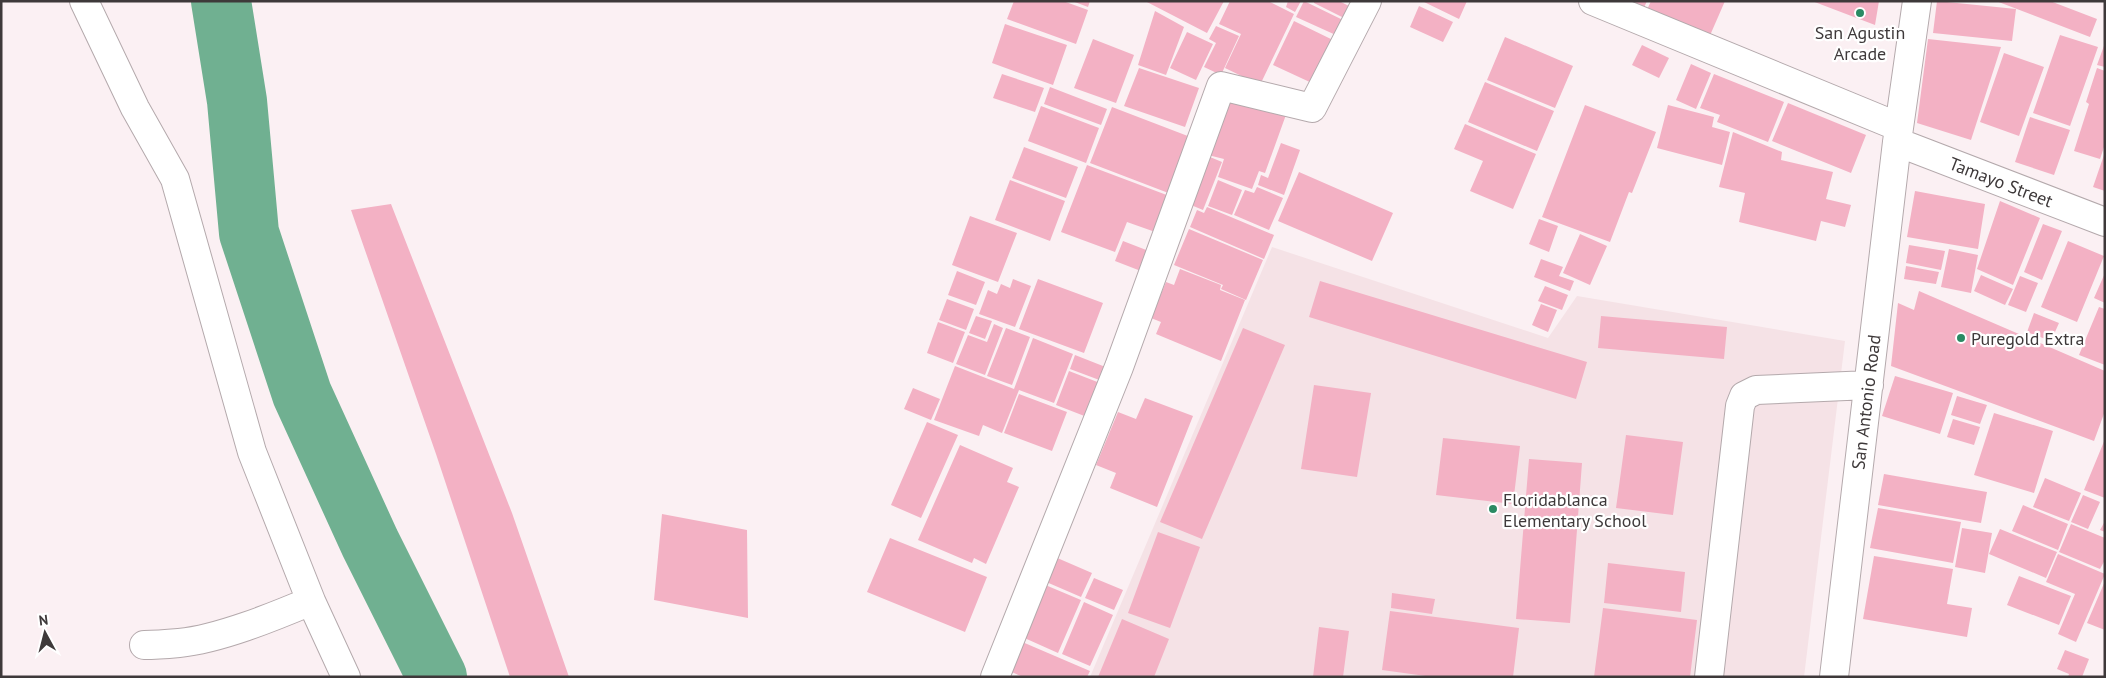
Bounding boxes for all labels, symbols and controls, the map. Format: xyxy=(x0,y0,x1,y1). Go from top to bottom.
marker: San Agustin Arcade xyxy=(1854,7,1866,19)
place label: San Agustin Arcade xyxy=(1815,21,1905,65)
street label: Tamayo Street xyxy=(1946,152,2056,212)
place label: Puregold Extra xyxy=(1971,327,2084,350)
marker: Puregold Extra xyxy=(1955,332,1967,344)
street label: San Antonio Road xyxy=(1846,333,1886,471)
place label: Floridablanca Elementary School xyxy=(1503,488,1647,532)
marker: Floridablanca Elementary School xyxy=(1487,503,1499,515)
north arrow xyxy=(20,608,70,658)
text: N xyxy=(38,611,49,630)

